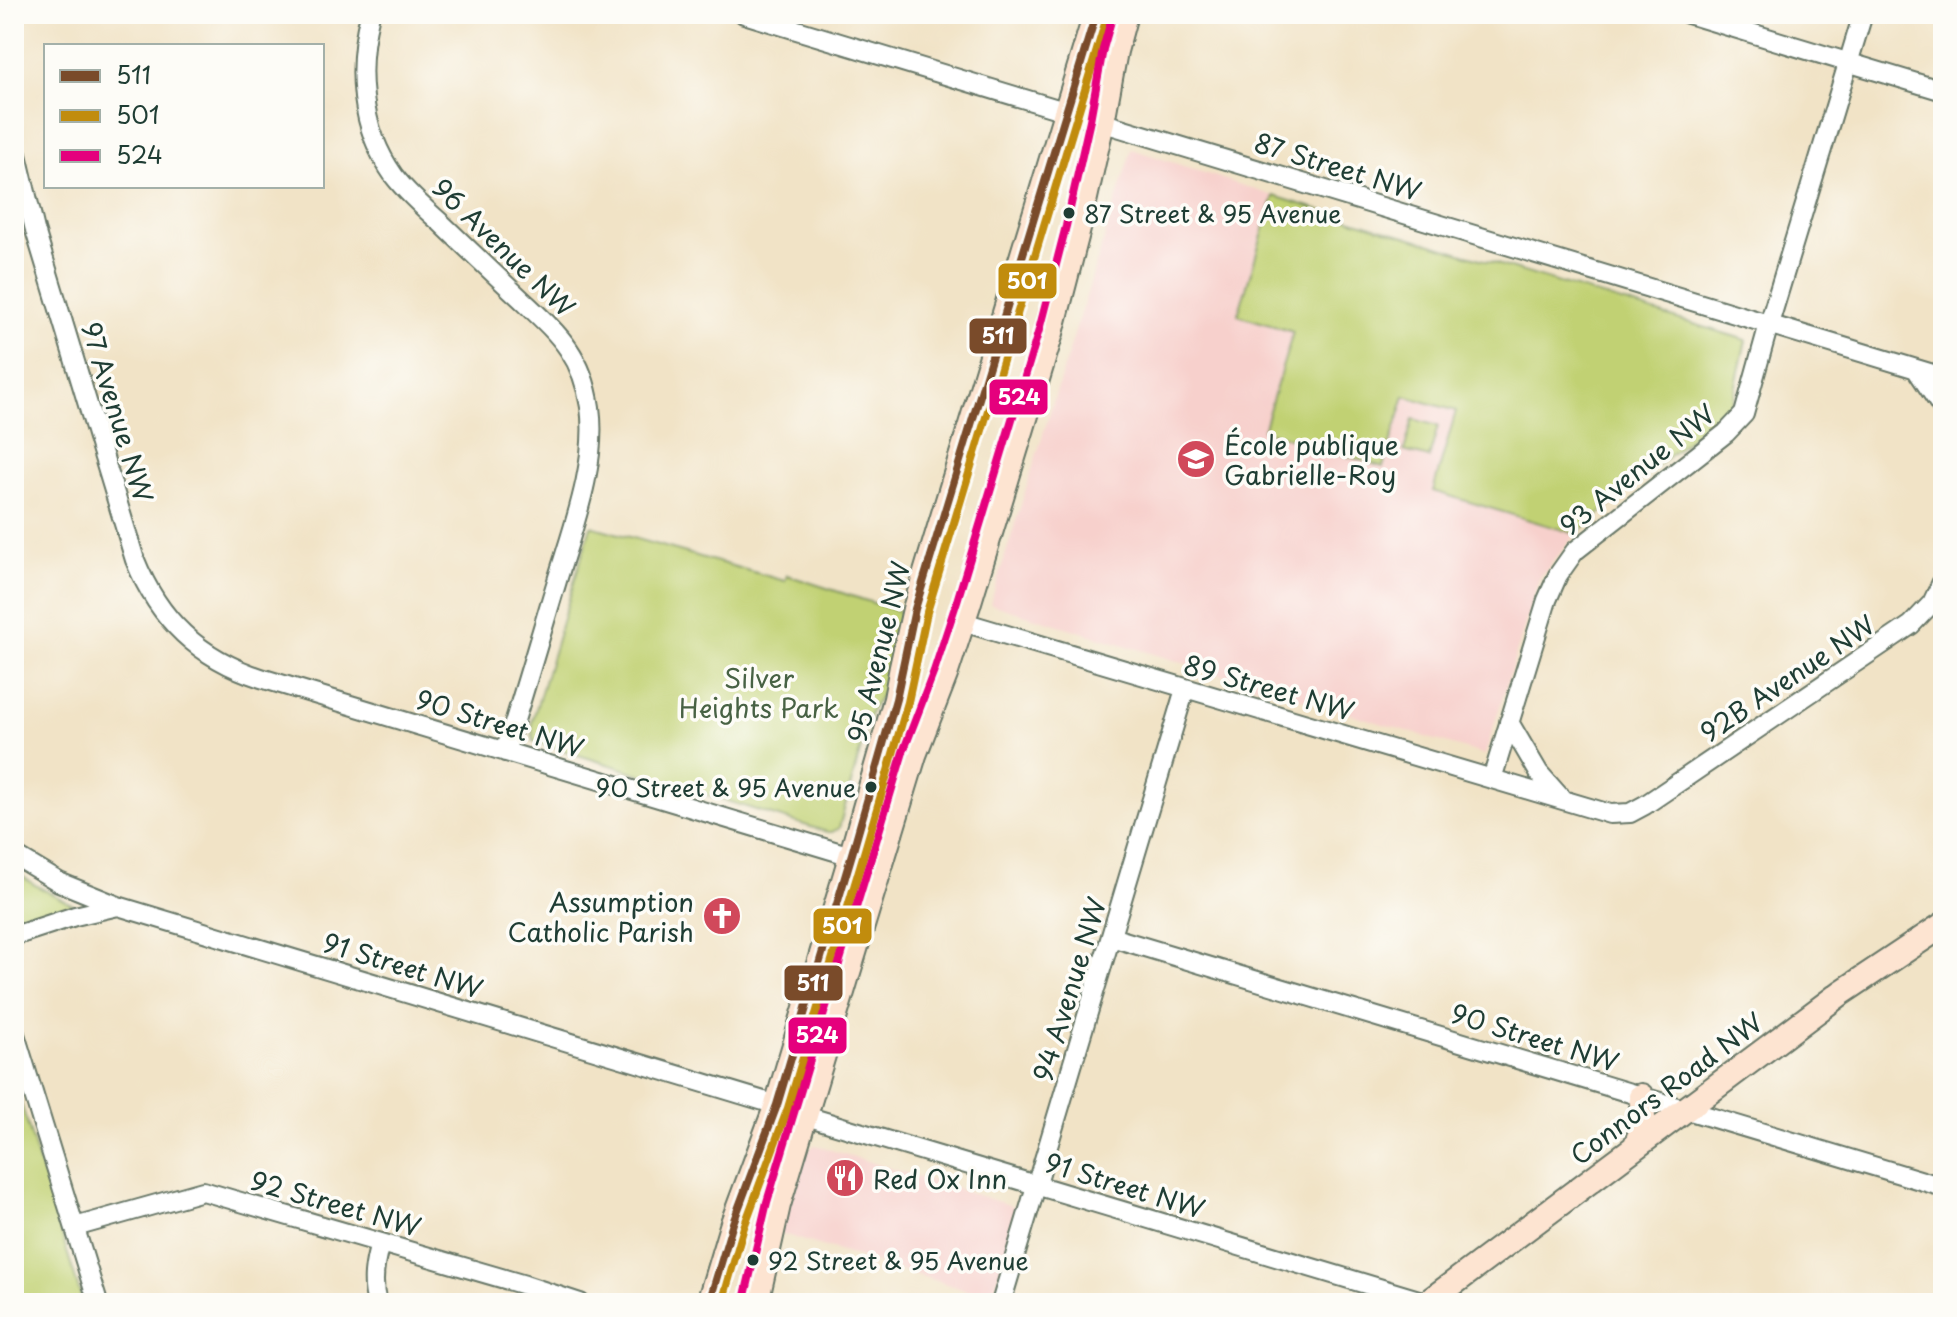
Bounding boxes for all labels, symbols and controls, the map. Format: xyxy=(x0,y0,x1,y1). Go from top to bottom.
legend xyxy=(44,44,324,188)
text: 511 xyxy=(116,56,151,92)
text: 501 xyxy=(116,96,160,132)
street label: 87 Street NW xyxy=(1250,122,1426,210)
text: 524 xyxy=(116,136,163,172)
street label: 96 Avenue NW xyxy=(424,169,584,326)
place label: 87 Street & 95 Avenue xyxy=(1084,195,1341,231)
marker: 87 Street & 95 Avenue xyxy=(1061,205,1077,221)
line badge: 501 xyxy=(997,262,1058,300)
text: 501 xyxy=(1007,263,1047,296)
street label: 97 Avenue NW xyxy=(72,317,164,507)
line badge: 511 xyxy=(968,317,1028,355)
text: 511 xyxy=(981,318,1015,351)
line badge: 524 xyxy=(988,378,1049,416)
text: 524 xyxy=(998,379,1041,412)
street label: 93 Avenue NW xyxy=(1551,394,1723,544)
place label: École publique Gabrielle-Roy xyxy=(1224,425,1399,494)
school or university icon: École publique Gabrielle-Roy xyxy=(1175,438,1217,480)
street label: 95 Avenue NW xyxy=(837,557,919,747)
street label: 92B Avenue NW xyxy=(1692,605,1882,751)
street label: 89 Street NW xyxy=(1179,644,1359,730)
park label: Silver Heights Park xyxy=(679,658,839,727)
street label: 90 Street NW xyxy=(411,679,589,767)
place label: 90 Street & 95 Avenue xyxy=(596,769,856,805)
marker: 90 Street & 95 Avenue xyxy=(863,779,879,795)
place label: Assumption Catholic Parish xyxy=(507,882,694,951)
street label: 94 Avenue NW xyxy=(1022,892,1116,1086)
church icon: Assumption Catholic Parish xyxy=(701,895,743,937)
line badge: 501 xyxy=(812,907,873,945)
text: 501 xyxy=(822,908,862,941)
street label: 91 Street NW xyxy=(318,922,488,1008)
line badge: 511 xyxy=(783,964,844,1002)
text: 511 xyxy=(796,965,830,998)
street label: 90 Street NW xyxy=(1446,993,1624,1081)
street label: Connors Road NW xyxy=(1561,1002,1771,1174)
line badge: 524 xyxy=(787,1016,848,1055)
text: 524 xyxy=(796,1017,839,1050)
street label: 91 Street NW xyxy=(1040,1142,1210,1228)
restaurant icon: Red Ox Inn xyxy=(824,1157,866,1199)
place label: Red Ox Inn xyxy=(873,1159,1007,1198)
street label: 92 Street NW xyxy=(246,1160,426,1246)
place label: 92 Street & 95 Avenue xyxy=(768,1242,1029,1278)
marker: 92 Street & 95 Avenue xyxy=(745,1252,761,1268)

